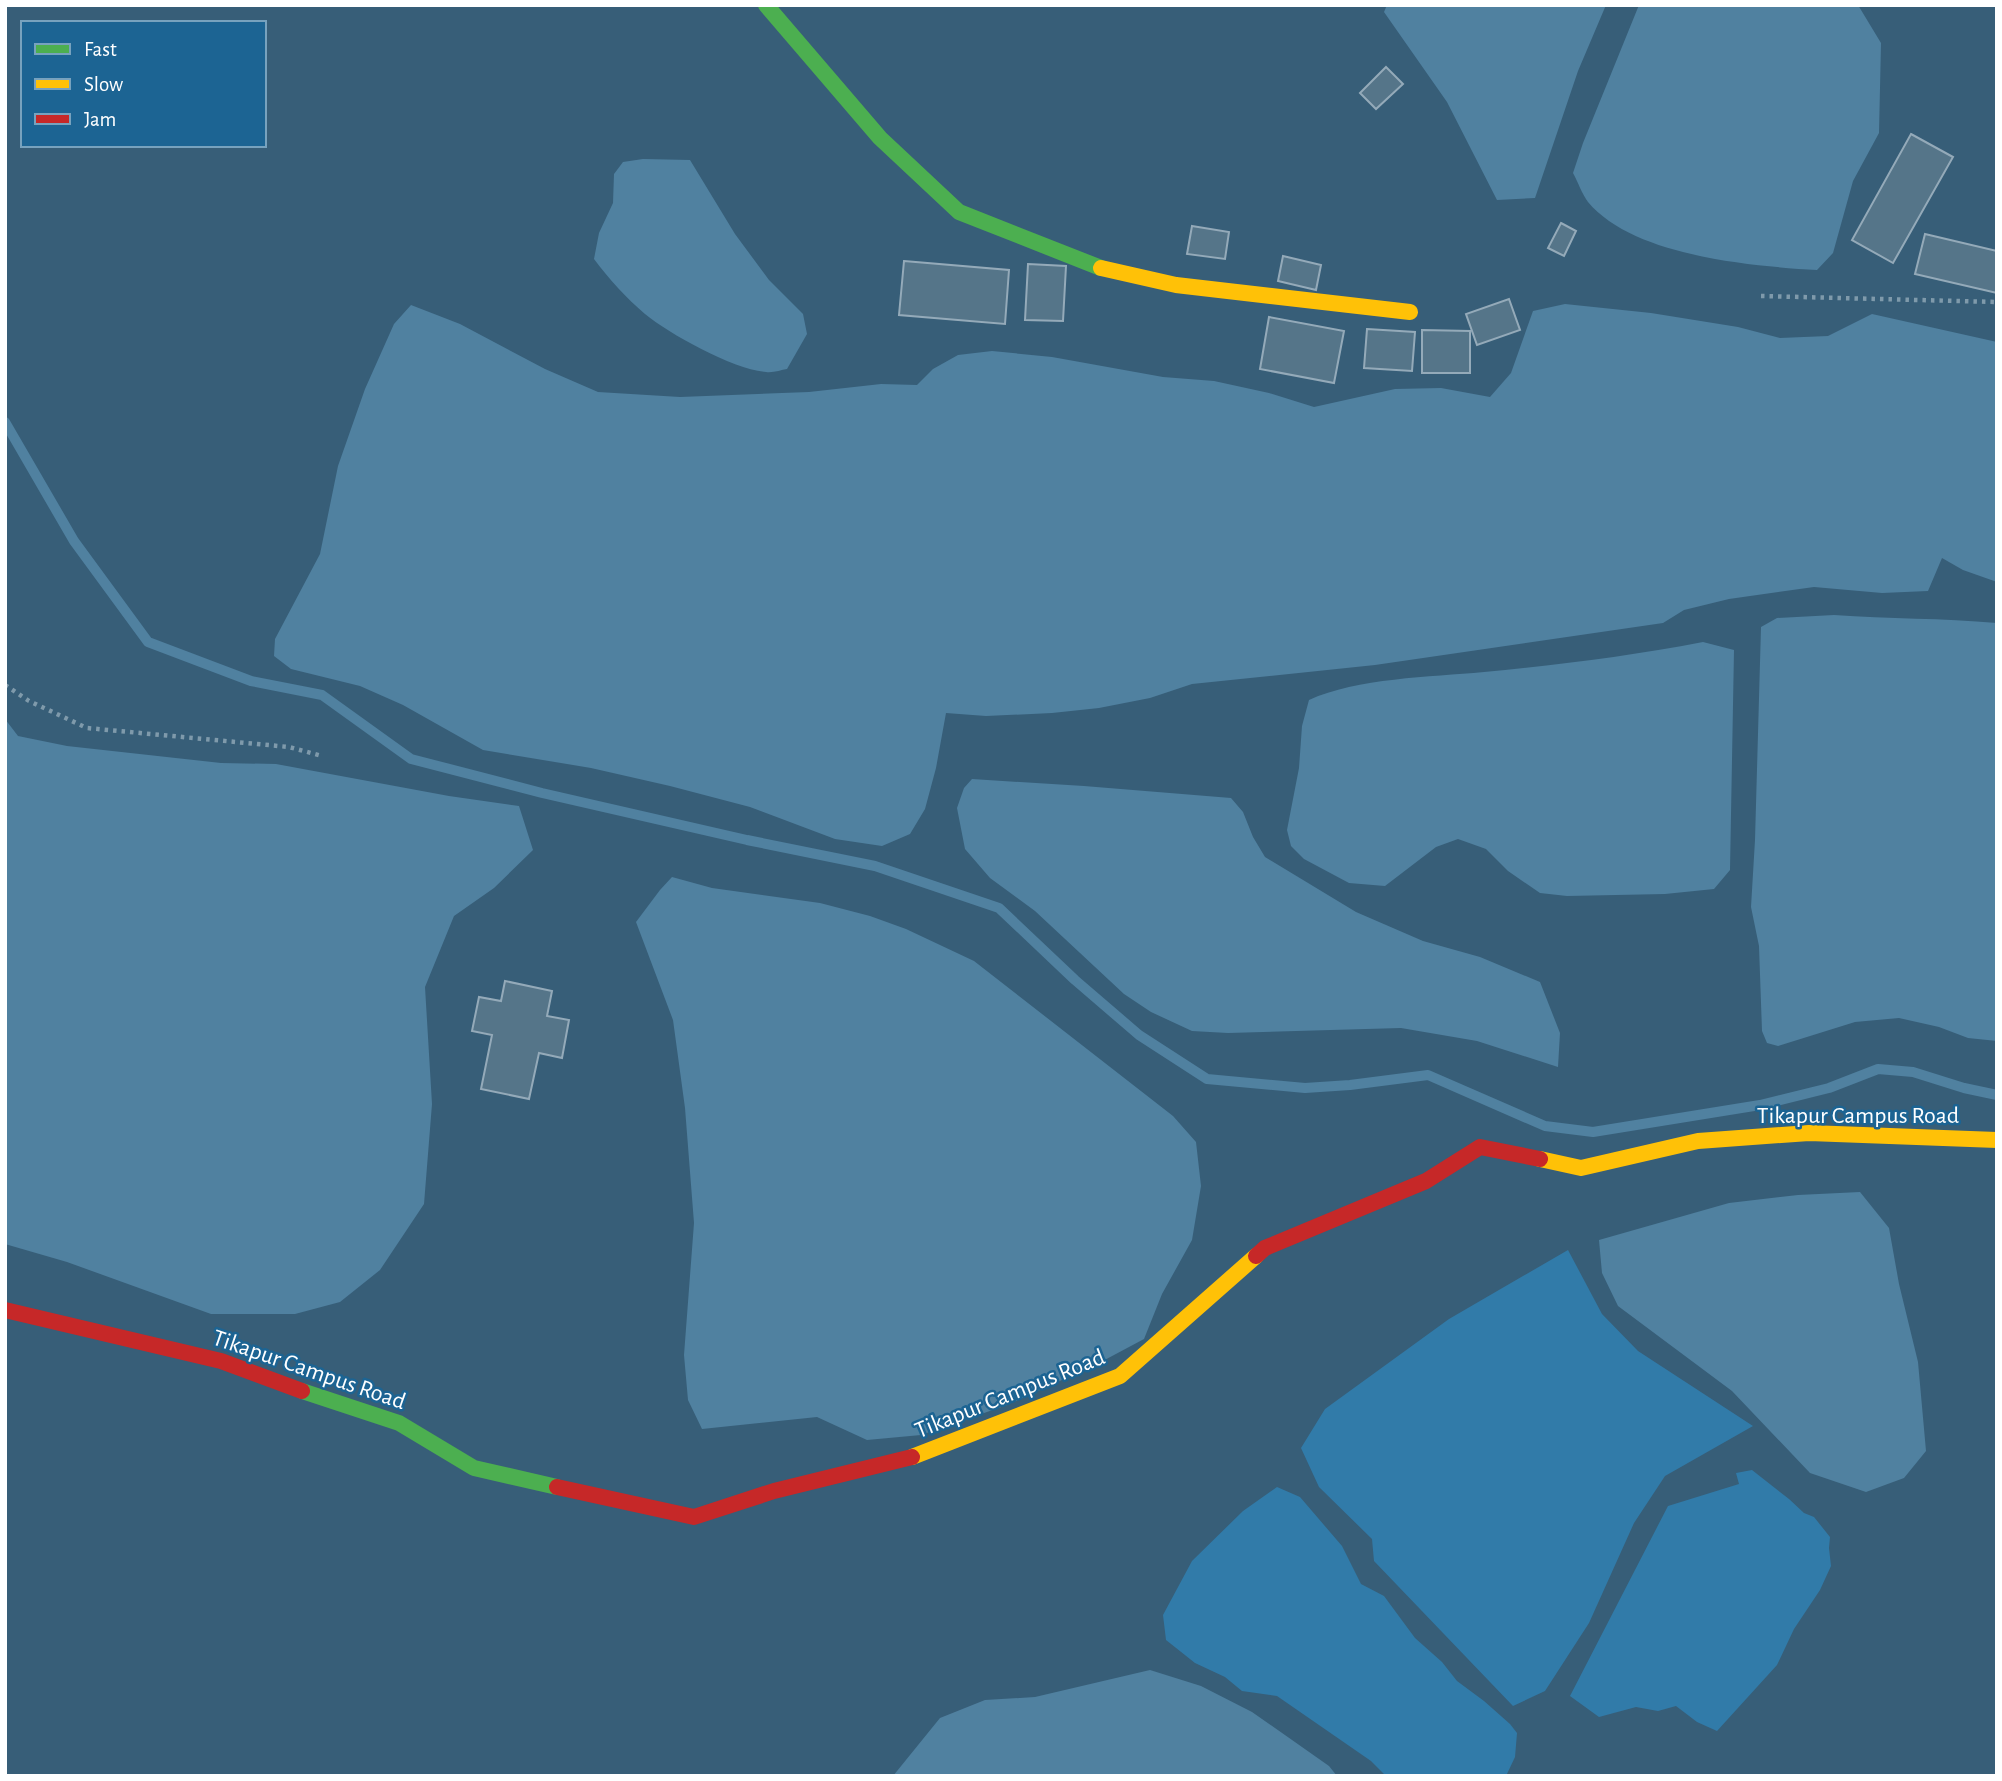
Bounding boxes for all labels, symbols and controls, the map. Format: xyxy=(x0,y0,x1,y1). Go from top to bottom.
legend xyxy=(21,21,266,147)
text: Fast xyxy=(84,39,117,60)
text: Slow xyxy=(84,74,123,95)
text: Jam xyxy=(84,109,116,130)
street label: Tikapur Campus Road xyxy=(1757,1104,1959,1128)
street label: Tikapur Campus Road xyxy=(209,1326,409,1414)
street label: Tikapur Campus Road xyxy=(912,1345,1108,1443)

